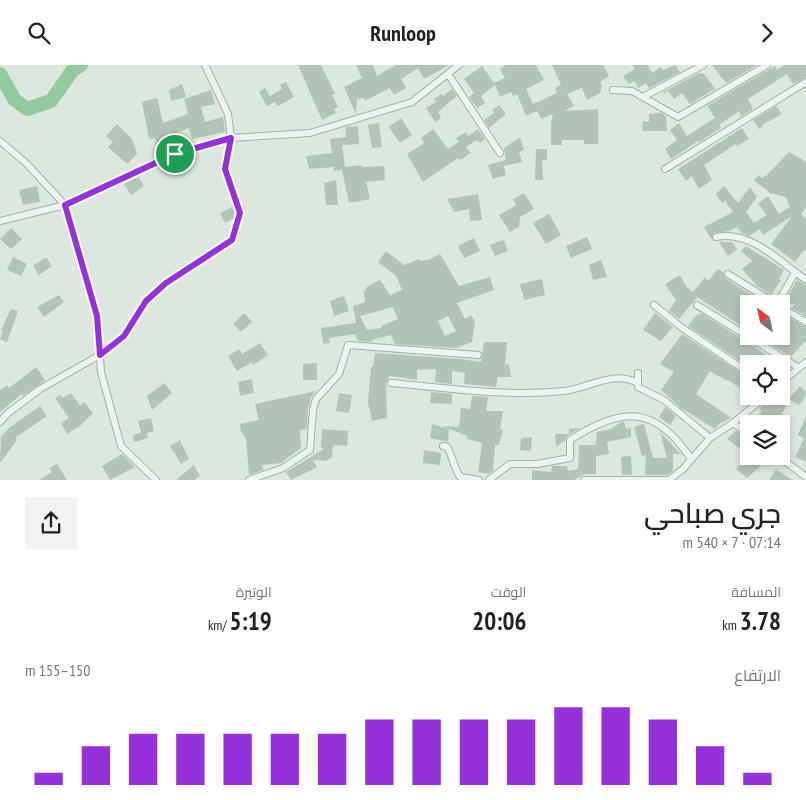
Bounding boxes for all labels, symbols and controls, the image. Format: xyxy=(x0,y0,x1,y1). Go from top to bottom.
icon: search xyxy=(25,19,53,47)
text: Runloop xyxy=(370,19,436,47)
icon: forward xyxy=(753,19,781,47)
pin xyxy=(154,133,196,175)
icon: arrive xyxy=(161,140,189,168)
north arrow xyxy=(740,295,790,345)
map controls xyxy=(740,295,790,465)
button: locate xyxy=(740,355,790,405)
button: layers xyxy=(740,415,790,465)
text: جري صباحي xyxy=(644,494,781,531)
button: share xyxy=(25,497,77,549)
text: 07:14 · 7 × 540 m xyxy=(683,532,781,552)
text: الوتيرة xyxy=(236,583,272,601)
text: الوقت xyxy=(491,583,526,601)
text: المسافة xyxy=(731,583,781,601)
text: 5:19 xyxy=(230,605,272,637)
text: 20:06 xyxy=(472,605,526,637)
text: 3.78 xyxy=(740,605,781,637)
text: /km xyxy=(208,616,230,634)
text: km xyxy=(722,616,740,634)
text: 150–155 m xyxy=(25,660,91,680)
text: الارتفاع xyxy=(734,665,781,685)

